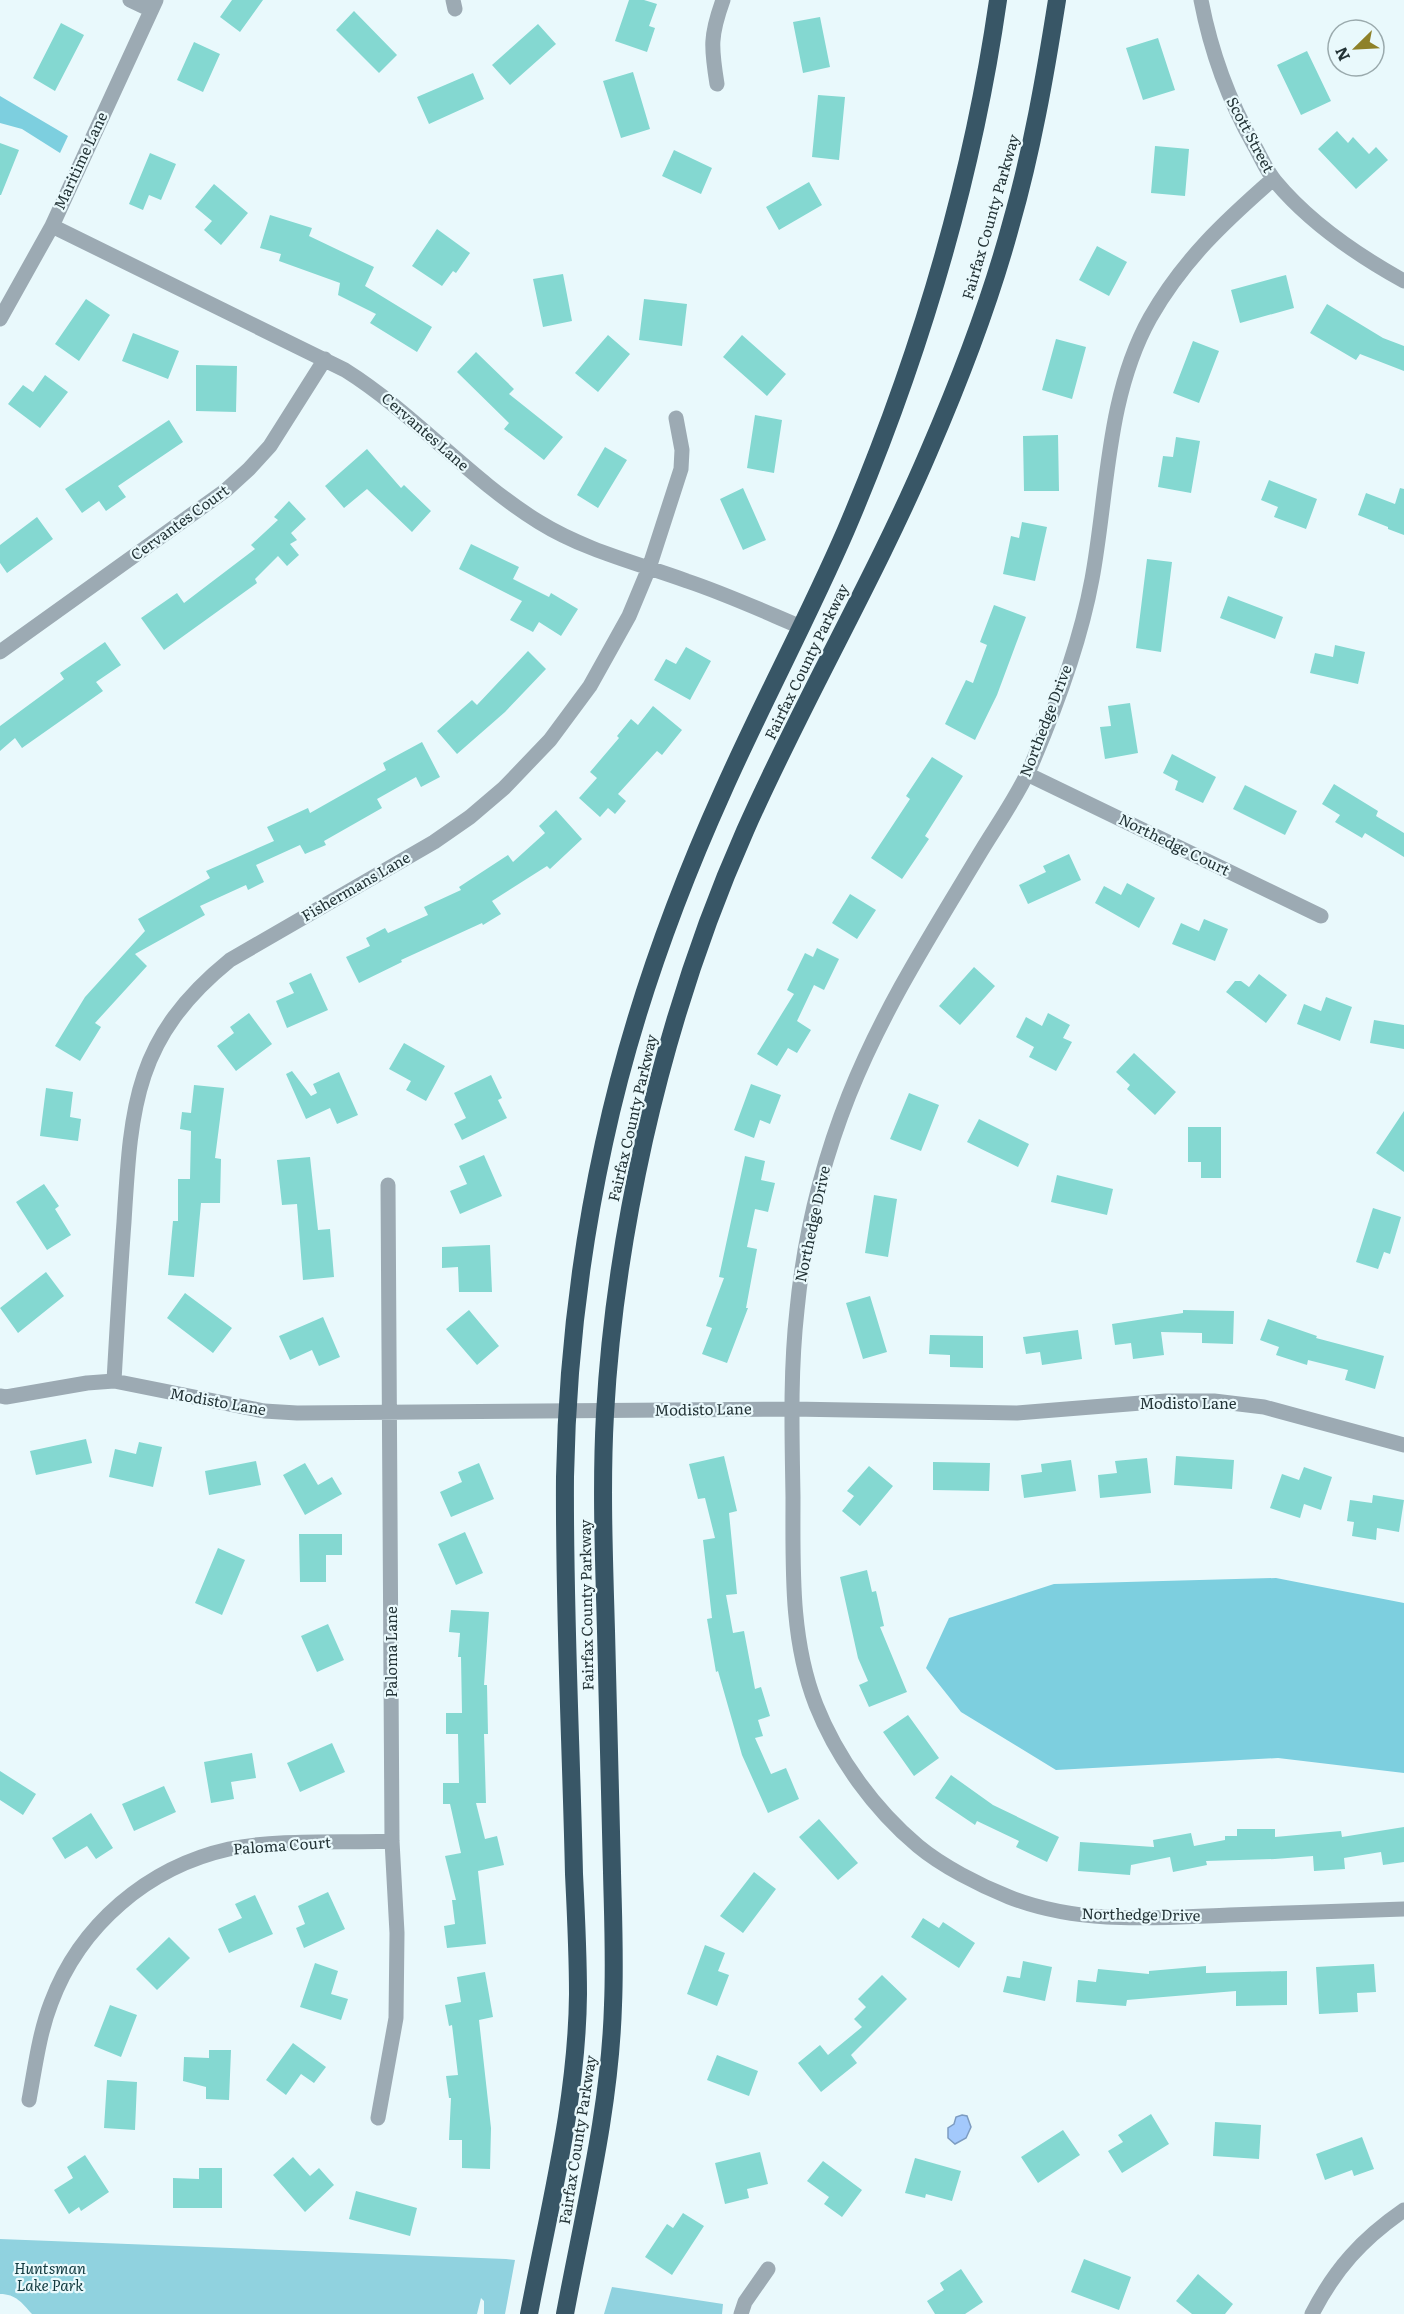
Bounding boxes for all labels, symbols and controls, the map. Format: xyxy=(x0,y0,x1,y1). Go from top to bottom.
north arrow xyxy=(1326,18,1386,78)
text: N xyxy=(1328,43,1355,66)
street label: Scott Street xyxy=(1222,92,1281,176)
street label: Maritime Lane xyxy=(47,107,112,213)
street label: Fairfax County Parkway xyxy=(955,131,1024,302)
street label: Cervantes Lane xyxy=(377,386,475,476)
street label: Cervantes Court xyxy=(125,478,233,565)
street label: Fairfax County Parkway xyxy=(758,579,854,743)
street label: Northedge Drive xyxy=(1013,661,1077,780)
street label: Northedge Court xyxy=(1115,807,1234,881)
street label: Fishermans Lane xyxy=(296,845,414,926)
street label: Fairfax County Parkway xyxy=(601,1031,662,1204)
street label: Northedge Drive xyxy=(788,1163,835,1284)
street label: Modisto Lane xyxy=(168,1381,268,1420)
street label: Modisto Lane xyxy=(1139,1391,1237,1414)
street label: Modisto Lane xyxy=(654,1396,752,1421)
street label: Fairfax County Parkway xyxy=(573,1519,598,1691)
street label: Paloma Lane xyxy=(379,1606,402,1698)
street label: Paloma Court xyxy=(232,1830,332,1859)
street label: Northedge Drive xyxy=(1082,1901,1201,1926)
street label: Fairfax County Parkway xyxy=(552,2053,601,2226)
park label: Huntsman Lake Park xyxy=(14,2256,86,2296)

